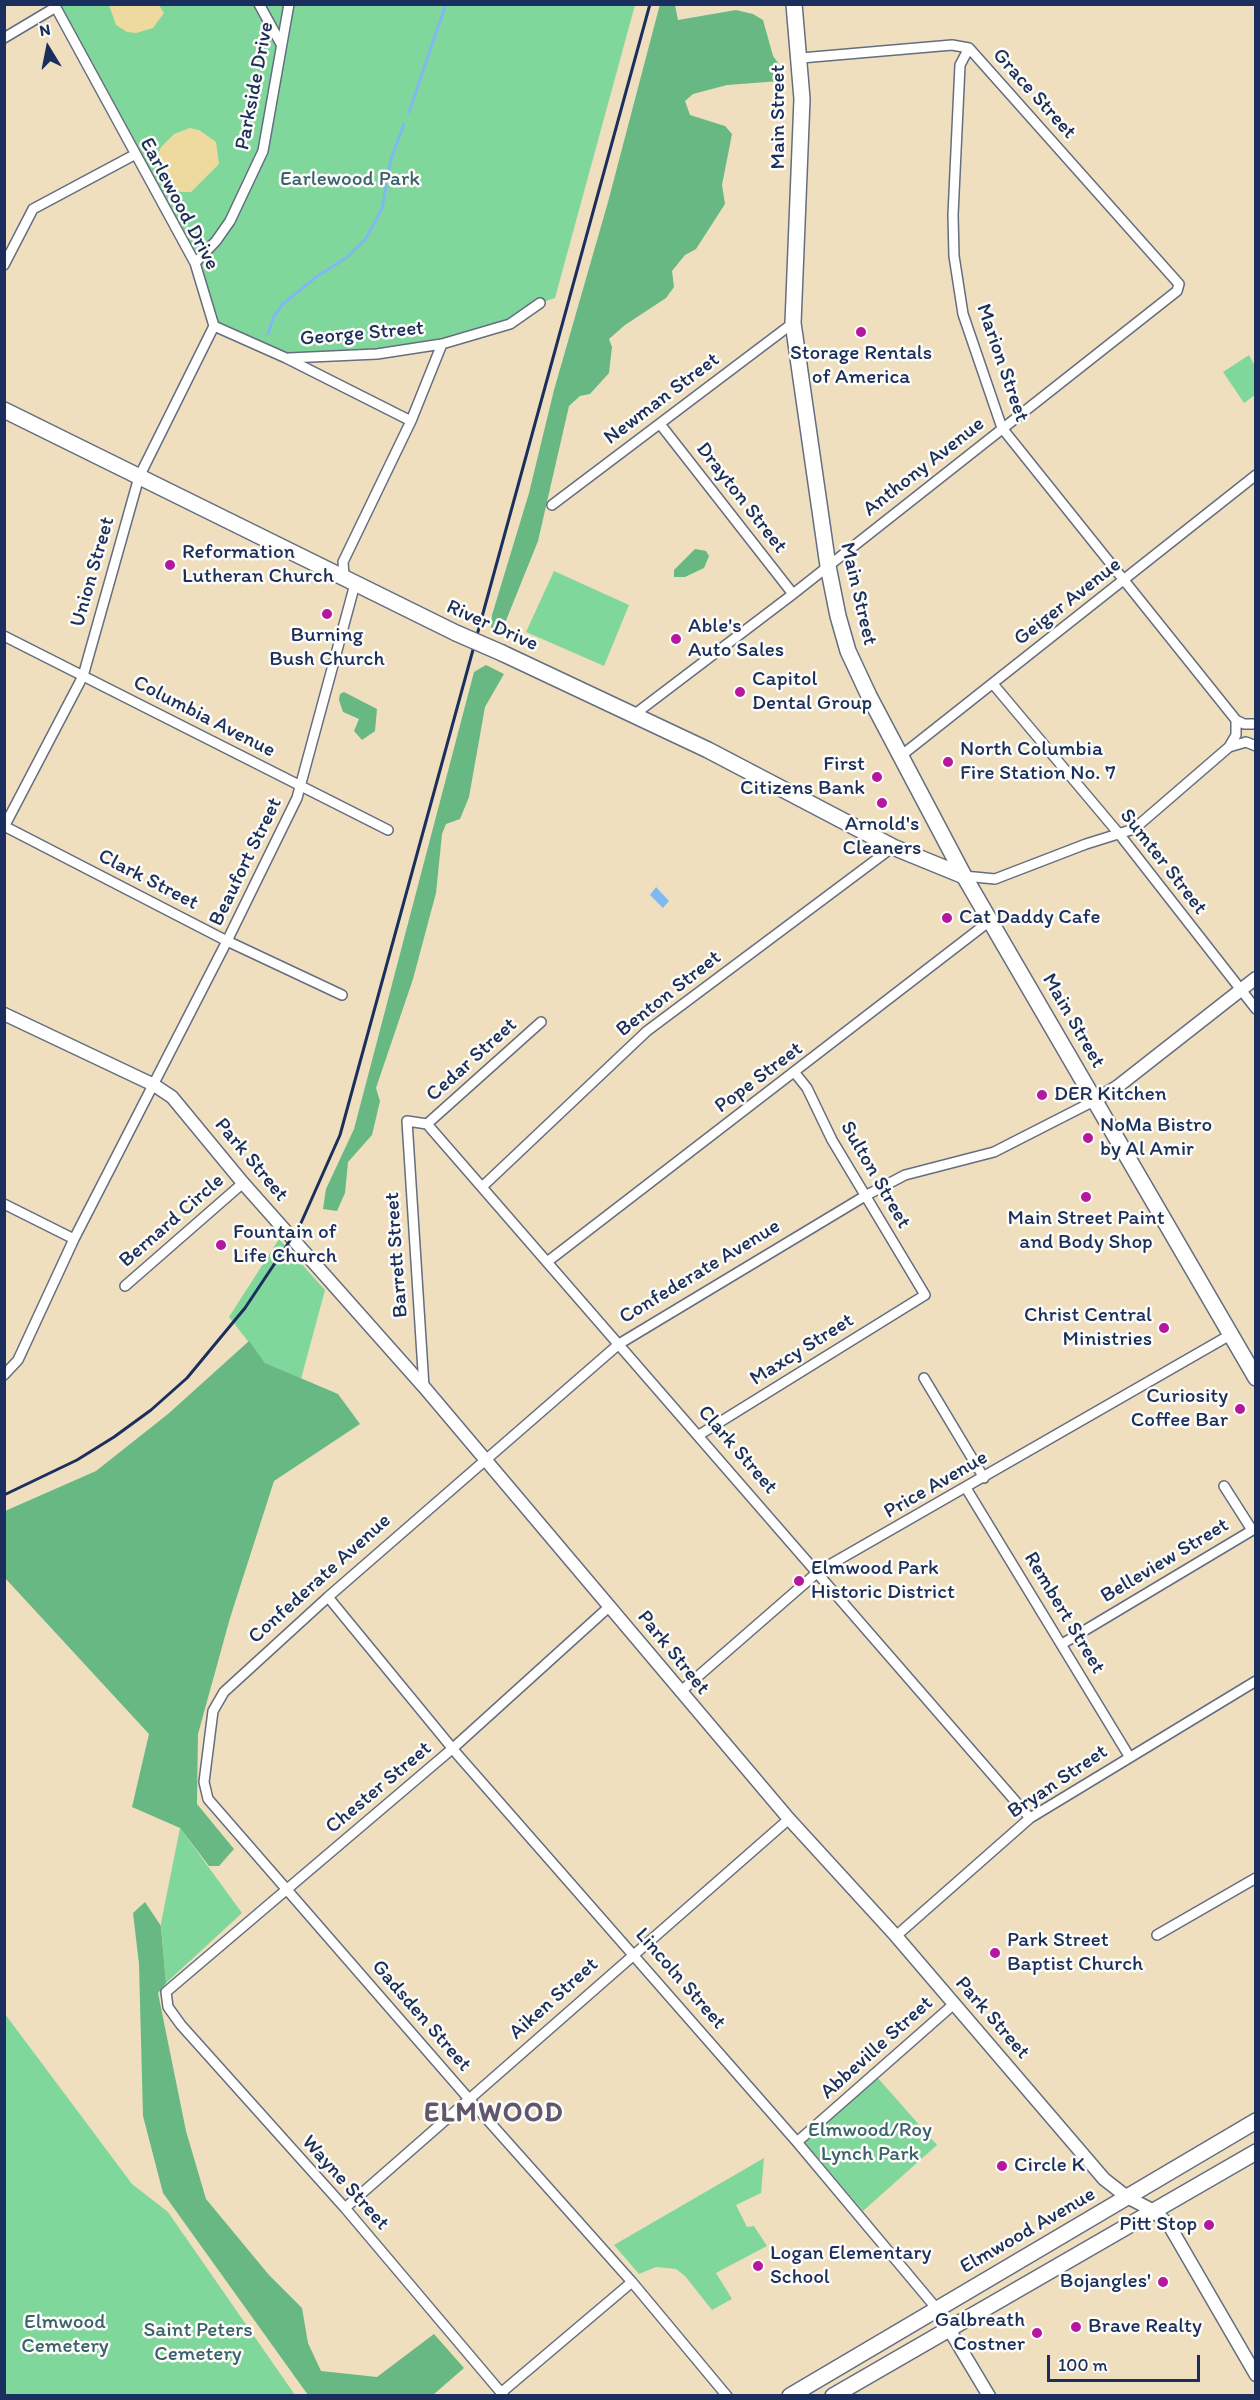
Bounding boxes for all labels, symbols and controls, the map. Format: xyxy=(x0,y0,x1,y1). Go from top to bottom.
north arrow xyxy=(18,18,78,78)
text: N xyxy=(38,19,52,40)
street label: Parkside Drive xyxy=(230,20,280,152)
street label: Grace Street xyxy=(987,43,1081,145)
street label: Main Street xyxy=(766,65,792,169)
street label: Earlewood Drive xyxy=(134,134,224,274)
park label: Earlewood Park xyxy=(280,167,420,193)
street label: Marion Street xyxy=(970,301,1034,425)
street label: George Street xyxy=(299,316,425,352)
marker: Storage Rentals of America xyxy=(854,325,868,339)
place label: Storage Rentals of America xyxy=(790,341,932,391)
street label: Newman Street xyxy=(599,347,725,451)
street label: Anthony Avenue xyxy=(858,412,990,522)
street label: Drayton Street xyxy=(690,438,792,558)
street label: Union Street xyxy=(65,514,121,630)
place label: Reformation Lutheran Church xyxy=(182,540,334,590)
street label: Main Street xyxy=(834,540,882,648)
street label: Geiger Avenue xyxy=(1009,552,1127,652)
marker: Reformation Lutheran Church xyxy=(163,558,177,572)
street label: River Drive xyxy=(442,595,542,657)
marker: Burning Bush Church xyxy=(320,607,334,621)
place label: Able's Auto Sales xyxy=(688,614,784,664)
place label: Burning Bush Church xyxy=(269,623,385,673)
marker: Able's Auto Sales xyxy=(669,632,683,646)
place label: Capitol Dental Group xyxy=(752,667,872,717)
street label: Columbia Avenue xyxy=(129,670,279,764)
marker: Capitol Dental Group xyxy=(733,685,747,699)
place label: North Columbia Fire Station No. 7 xyxy=(960,737,1116,787)
place label: First Citizens Bank xyxy=(740,752,865,802)
marker: North Columbia Fire Station No. 7 xyxy=(941,755,955,769)
marker: First Citizens Bank xyxy=(870,770,884,784)
street label: Beaufort Street xyxy=(204,794,288,930)
marker: Arnold's Cleaners xyxy=(875,796,889,810)
street label: Sumter Street xyxy=(1114,804,1212,920)
place label: Arnold's Cleaners xyxy=(843,812,921,862)
street label: Clark Street xyxy=(94,844,202,916)
place label: Cat Daddy Cafe xyxy=(959,905,1100,931)
marker: Cat Daddy Cafe xyxy=(940,911,954,925)
street label: Benton Street xyxy=(612,945,726,1043)
street label: Main Street xyxy=(1036,969,1110,1073)
street label: Cedar Street xyxy=(421,1013,523,1107)
street label: Pope Street xyxy=(710,1037,808,1119)
place label: DER Kitchen xyxy=(1054,1082,1166,1108)
marker: DER Kitchen xyxy=(1035,1088,1049,1102)
street label: Park Street xyxy=(209,1113,293,1207)
place label: NoMa Bistro by Al Amir xyxy=(1100,1113,1212,1163)
street label: Sulton Street xyxy=(834,1117,916,1233)
marker: NoMa Bistro by Al Amir xyxy=(1081,1131,1095,1145)
street label: Bernard Circle xyxy=(114,1169,230,1273)
marker: Main Street Paint and Body Shop xyxy=(1079,1190,1093,1204)
street label: Barrett Street xyxy=(380,1191,414,1319)
place label: Main Street Paint and Body Shop xyxy=(1008,1206,1164,1256)
street label: Confederate Avenue xyxy=(615,1214,785,1330)
place label: Fountain of Life Church xyxy=(233,1220,337,1270)
marker: Fountain of Life Church xyxy=(214,1238,228,1252)
place label: Christ Central Ministries xyxy=(1024,1303,1152,1353)
street label: Maxcy Street xyxy=(745,1308,859,1392)
marker: Christ Central Ministries xyxy=(1157,1321,1171,1335)
place label: Curiosity Coffee Bar xyxy=(1131,1384,1228,1434)
street label: Clark Street xyxy=(692,1400,782,1500)
marker: Curiosity Coffee Bar xyxy=(1233,1402,1247,1416)
street label: Price Avenue xyxy=(880,1445,992,1525)
street label: Confederate Avenue xyxy=(244,1508,396,1650)
street label: Belleview Street xyxy=(1096,1513,1234,1609)
street label: Rembert Street xyxy=(1018,1548,1110,1678)
place label: Elmwood Park Historic District xyxy=(811,1556,955,1606)
marker: Elmwood Park Historic District xyxy=(792,1574,806,1588)
street label: Park Street xyxy=(631,1606,715,1700)
street label: Chester Street xyxy=(321,1736,437,1840)
street label: Bryan Street xyxy=(1003,1739,1113,1825)
street label: Lincoln Street xyxy=(629,1923,731,2035)
place label: Park Street Baptist Church xyxy=(1007,1928,1143,1978)
marker: Park Street Baptist Church xyxy=(988,1946,1002,1960)
street label: Aiken Street xyxy=(504,1952,604,2046)
street label: Gadsden Street xyxy=(366,1955,476,2077)
street label: Park Street xyxy=(949,1971,1035,2065)
street label: Abbeville Street xyxy=(816,1991,938,2105)
district label: ELMWOOD xyxy=(424,2098,564,2130)
park label: Elmwood/Roy Lynch Park xyxy=(808,2118,932,2168)
street label: Wayne Street xyxy=(296,2130,394,2236)
place label: Circle K xyxy=(1014,2153,1085,2179)
marker: Circle K xyxy=(995,2159,1009,2173)
street label: Elmwood Avenue xyxy=(956,2182,1100,2280)
place label: Pitt Stop xyxy=(1119,2212,1197,2238)
marker: Pitt Stop xyxy=(1202,2218,1216,2232)
place label: Logan Elementary School xyxy=(770,2241,931,2291)
marker: Logan Elementary School xyxy=(751,2259,765,2273)
place label: Bojangles' xyxy=(1060,2269,1151,2295)
marker: Bojangles' xyxy=(1156,2275,1170,2289)
place label: Galbreath Costner xyxy=(935,2308,1025,2358)
park label: Elmwood Cemetery xyxy=(21,2310,109,2360)
place label: Brave Realty xyxy=(1088,2314,1202,2340)
park label: Saint Peters Cemetery xyxy=(143,2318,253,2368)
marker: Brave Realty xyxy=(1069,2320,1083,2334)
marker: Galbreath Costner xyxy=(1030,2326,1044,2340)
scale bar xyxy=(1050,2343,1203,2381)
text: 100 m xyxy=(1058,2354,1108,2376)

